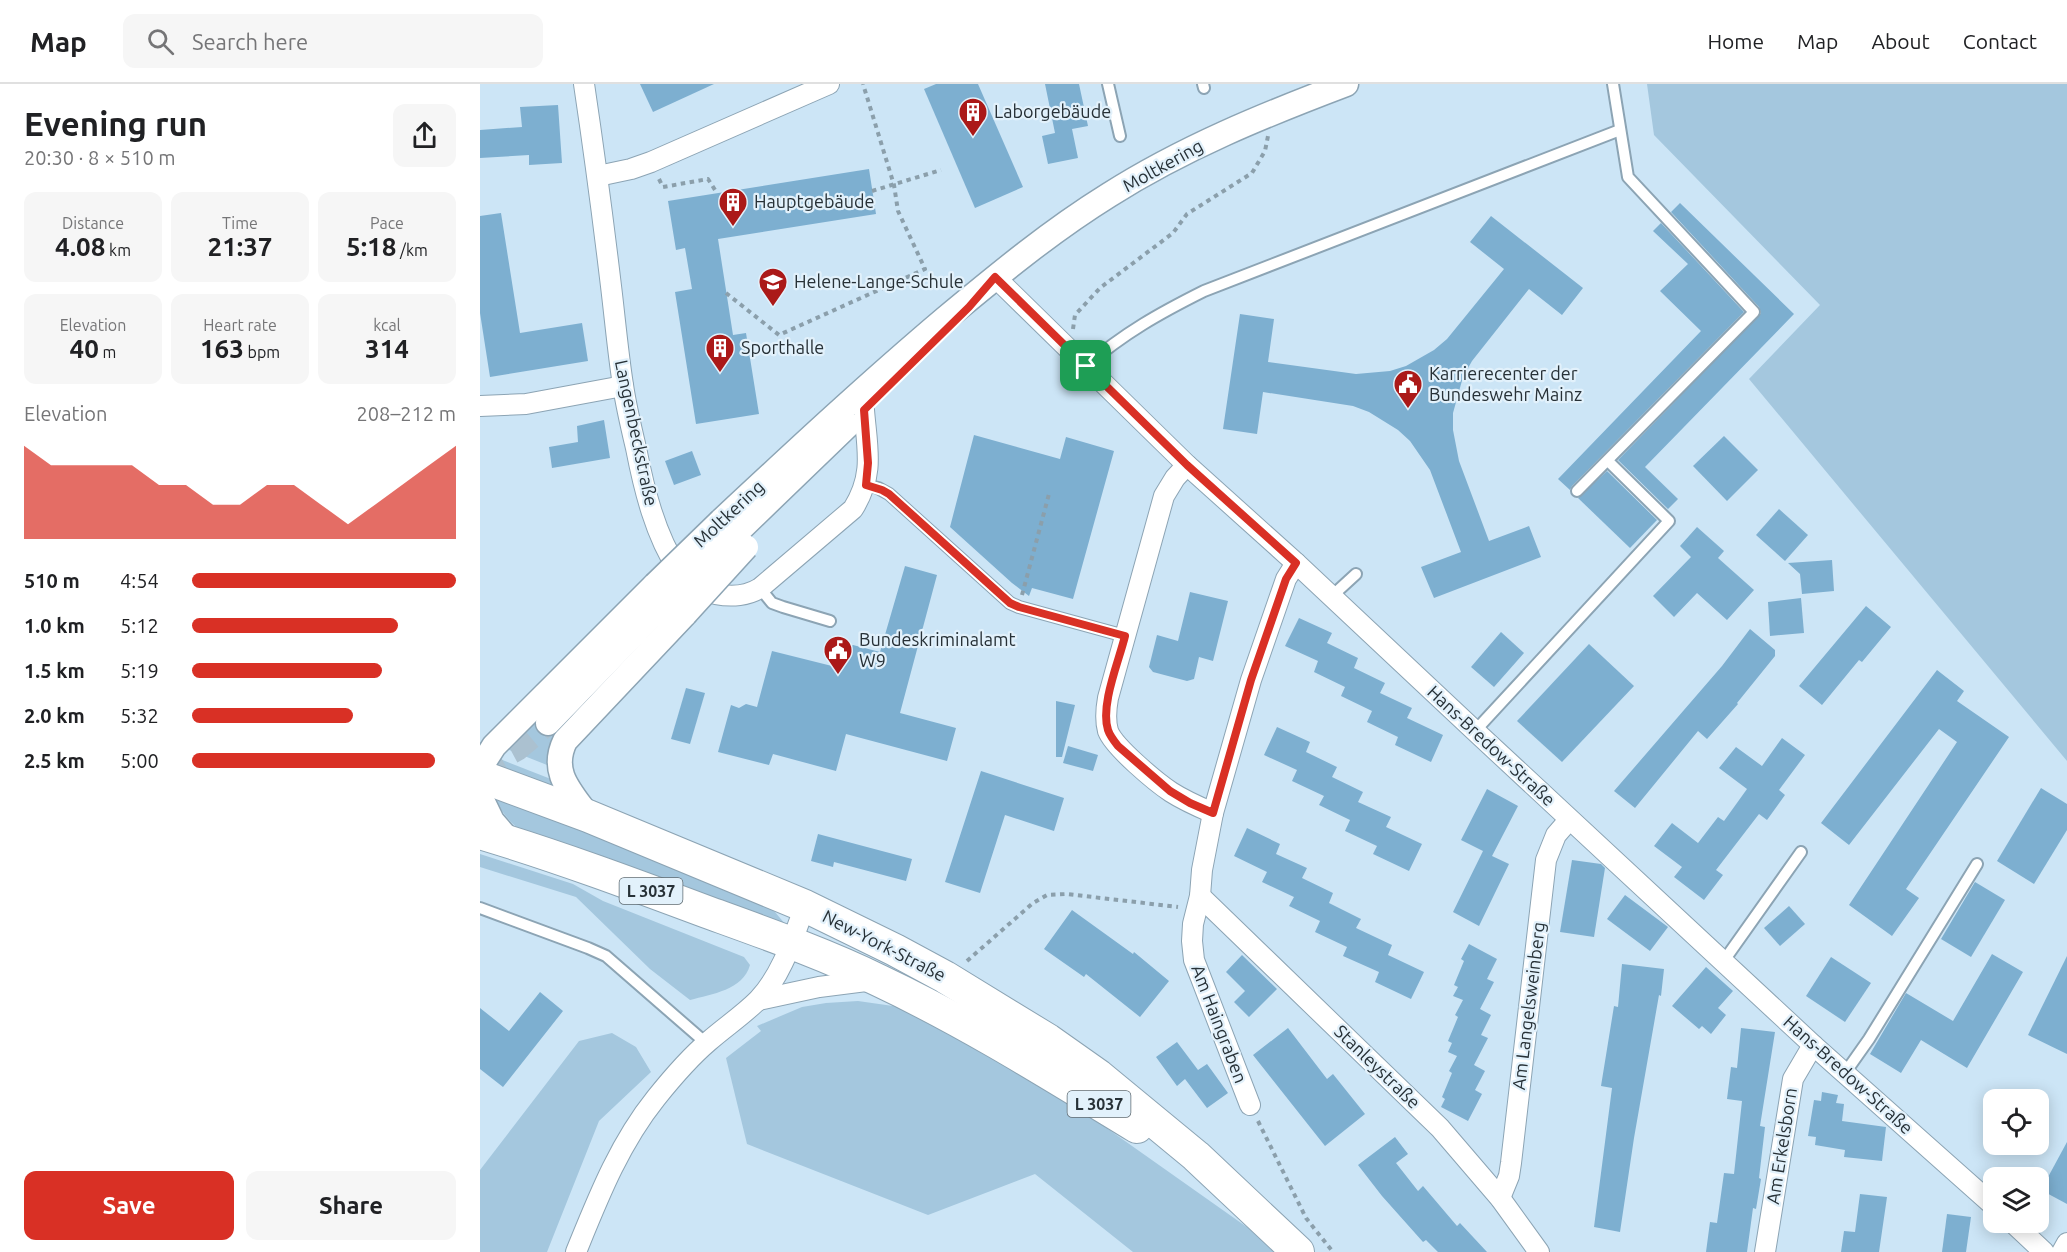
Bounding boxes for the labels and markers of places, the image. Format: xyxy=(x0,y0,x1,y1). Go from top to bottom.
building icon: Laborgebäude xyxy=(957,96,989,138)
place label: Laborgebäude xyxy=(994,101,1111,121)
building icon: Hauptgebäude xyxy=(717,186,749,228)
place label: Hauptgebäude xyxy=(754,191,874,211)
school or university icon: Helene-Lange-Schule xyxy=(757,266,789,308)
place label: Helene-Lange-Schule xyxy=(794,271,964,291)
building icon: Sporthalle xyxy=(704,332,736,374)
place label: Sporthalle xyxy=(741,337,824,357)
pin xyxy=(1060,340,1111,391)
place label: Karrierecenter der Bundeswehr Mainz xyxy=(1429,363,1582,404)
public building icon: Karrierecenter der Bundeswehr Mainz xyxy=(1392,368,1424,410)
place label: Bundeskriminalamt W9 xyxy=(859,629,1016,670)
public building icon: Bundeskriminalamt W9 xyxy=(822,634,854,676)

